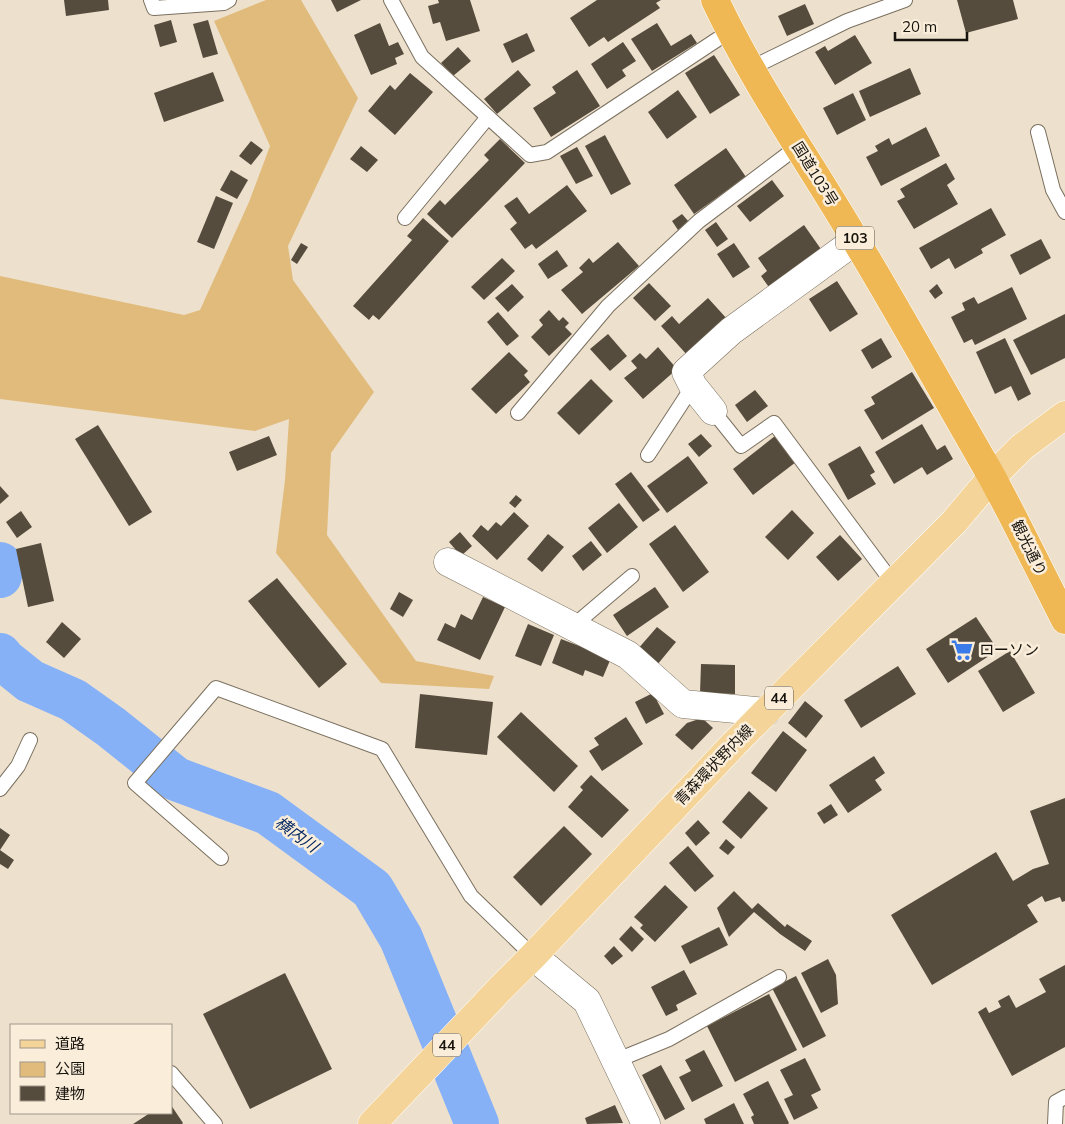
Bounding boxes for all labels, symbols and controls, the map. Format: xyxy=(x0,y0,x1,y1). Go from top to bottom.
scale bar xyxy=(895,10,968,42)
text: 20 m xyxy=(902,17,937,36)
street label: 国道103号 xyxy=(788,138,843,209)
road number: 103 xyxy=(836,227,874,250)
street label: 観光通り xyxy=(1008,517,1051,579)
supermarket icon: ローソン xyxy=(949,637,975,663)
place label: ローソン xyxy=(979,640,1039,659)
road number: 44 xyxy=(765,686,793,710)
street label: 青森環状野内線 xyxy=(670,720,757,809)
water label: 横内川 xyxy=(272,812,324,857)
legend xyxy=(10,1024,172,1114)
text: 道路 xyxy=(55,1034,85,1053)
road number: 44 xyxy=(433,1034,461,1056)
text: 公園 xyxy=(55,1059,85,1078)
text: 建物 xyxy=(55,1084,85,1103)

